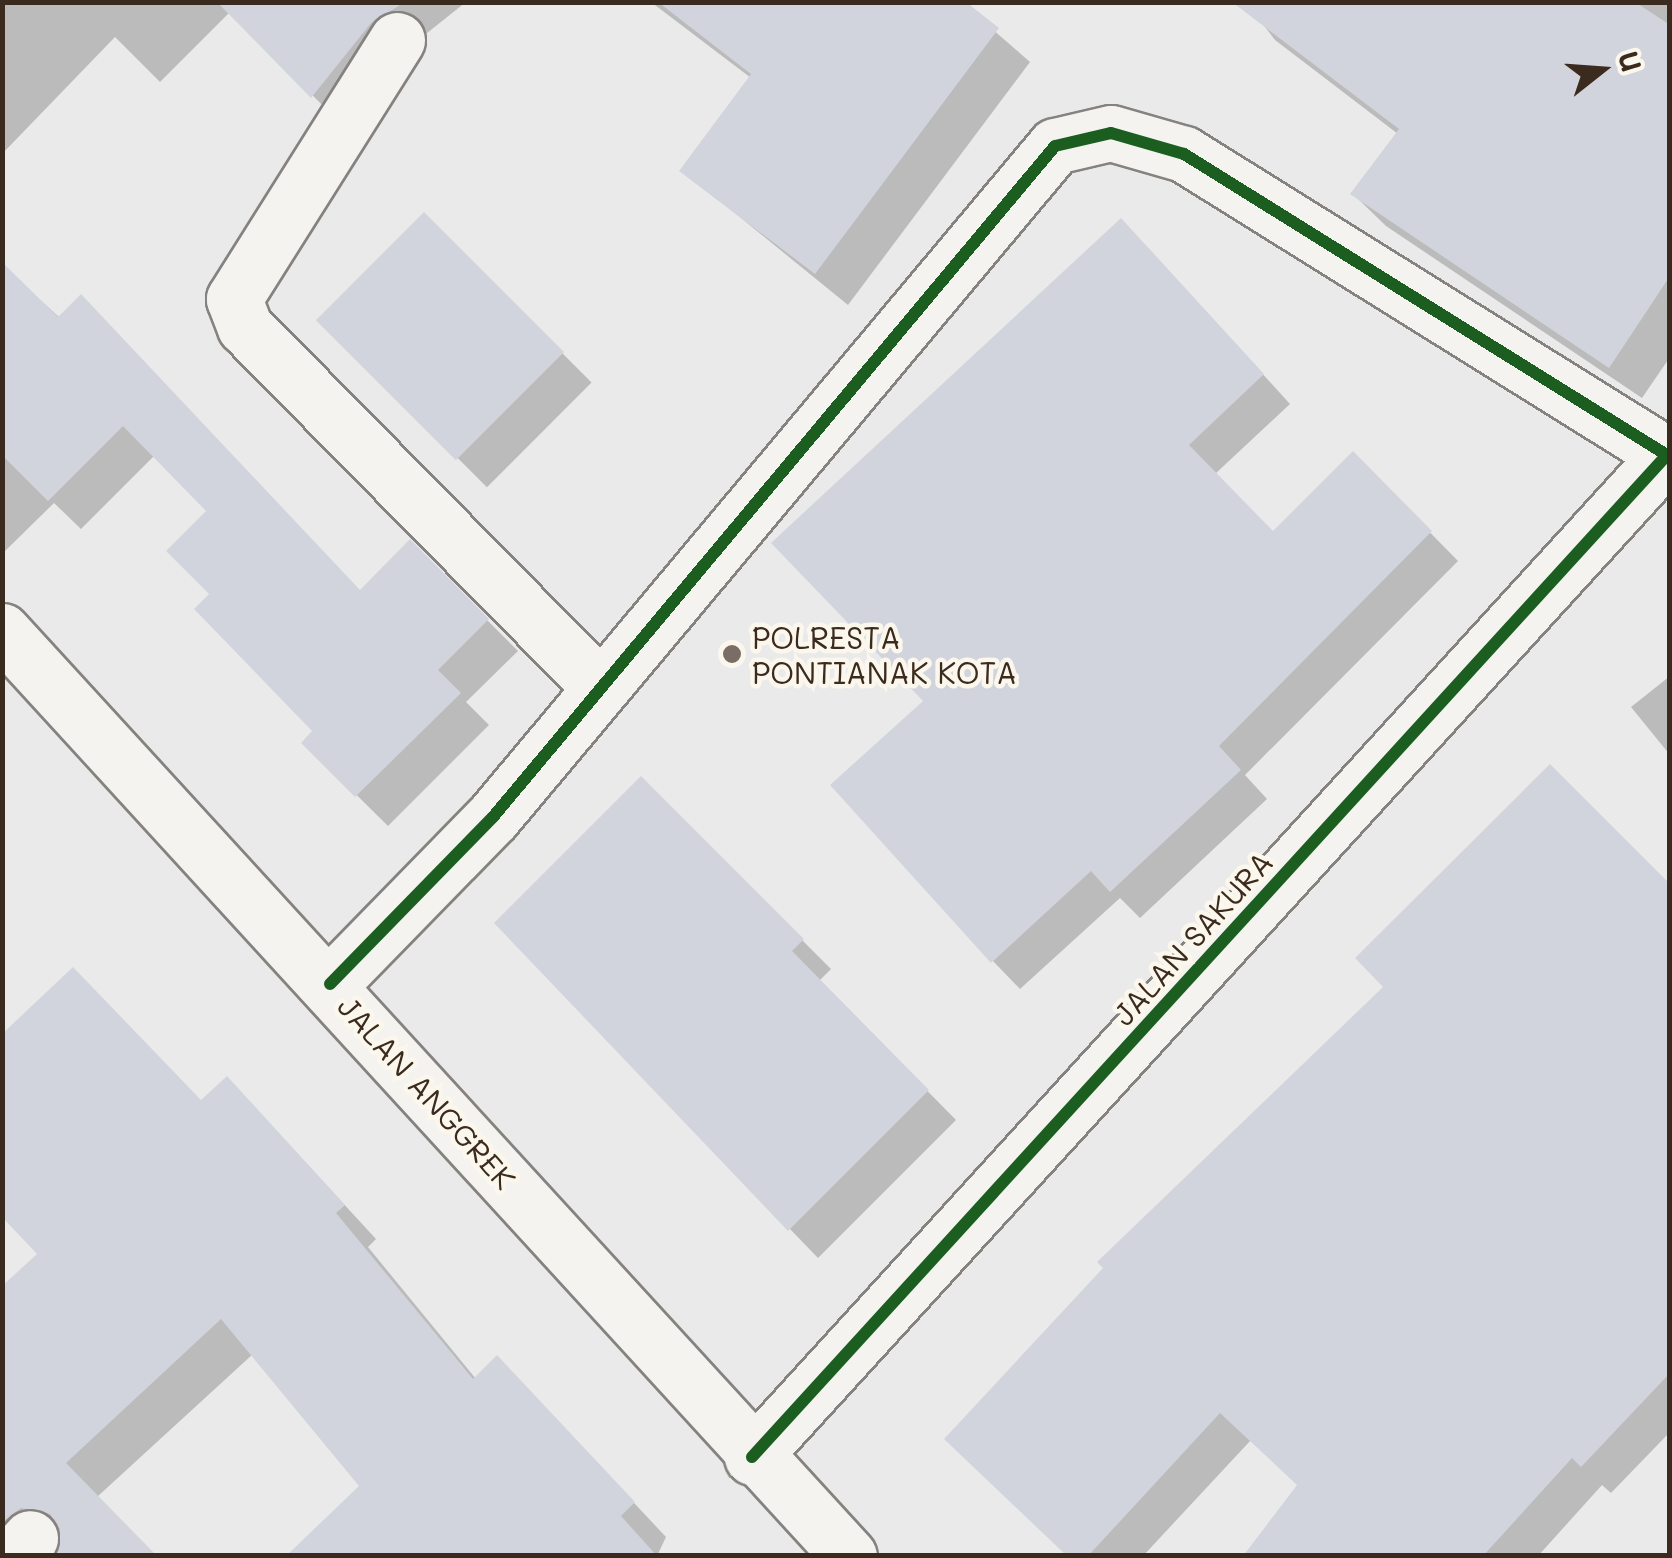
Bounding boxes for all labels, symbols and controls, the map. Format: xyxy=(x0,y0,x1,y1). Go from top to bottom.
north arrow xyxy=(1552,20,1652,120)
text: U xyxy=(1611,47,1651,76)
place label: POLRESTA PONTIANAK KOTA xyxy=(752,619,1017,690)
marker: POLRESTA PONTIANAK KOTA xyxy=(721,643,743,665)
street label: JALAN SAKURA xyxy=(1105,844,1279,1032)
street label: JALAN ANGGREK xyxy=(331,988,523,1196)

